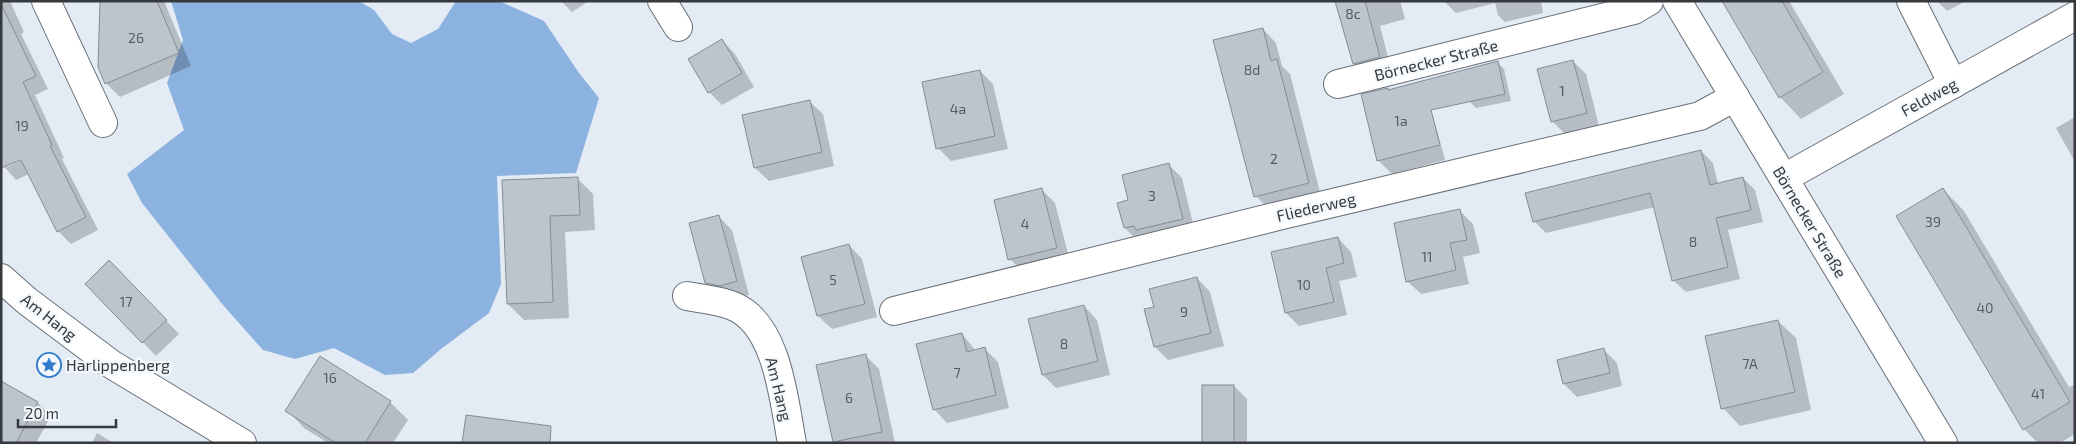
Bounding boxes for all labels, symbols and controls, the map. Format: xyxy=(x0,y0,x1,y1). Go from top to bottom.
house number: 8c xyxy=(1345,5,1361,22)
house number: 26 xyxy=(128,29,144,46)
street label: Börnecker Straße xyxy=(1372,35,1500,84)
house number: 8d xyxy=(1244,61,1260,78)
street label: Feldweg xyxy=(1897,73,1960,120)
house number: 1 xyxy=(1559,82,1565,99)
house number: 4a xyxy=(950,100,966,117)
house number: 1a xyxy=(1394,112,1408,129)
house number: 19 xyxy=(15,117,29,134)
house number: 2 xyxy=(1270,150,1278,167)
street label: Börnecker Straße xyxy=(1770,162,1851,281)
house number: 3 xyxy=(1148,187,1156,204)
street label: Fliederweg xyxy=(1274,188,1357,225)
house number: 39 xyxy=(1925,213,1941,230)
house number: 4 xyxy=(1021,215,1029,232)
house number: 8 xyxy=(1689,233,1697,250)
house number: 11 xyxy=(1421,248,1433,265)
house number: 5 xyxy=(829,271,837,288)
house number: 10 xyxy=(1297,276,1311,293)
street label: Am Hang xyxy=(18,289,81,344)
house number: 17 xyxy=(120,293,132,310)
house number: 40 xyxy=(1976,299,1994,316)
house number: 9 xyxy=(1180,303,1188,320)
house number: 8 xyxy=(1060,335,1068,352)
place icon: Harlippenberg xyxy=(36,352,62,378)
place label: Harlippenberg xyxy=(66,355,170,374)
street label: Am Hang xyxy=(762,355,797,423)
house number: 7A xyxy=(1742,355,1758,372)
house number: 7 xyxy=(953,364,961,381)
house number: 16 xyxy=(323,369,337,386)
house number: 41 xyxy=(2031,385,2045,402)
house number: 6 xyxy=(845,389,853,406)
scale bar xyxy=(18,396,115,428)
text: 20 m xyxy=(25,404,59,422)

